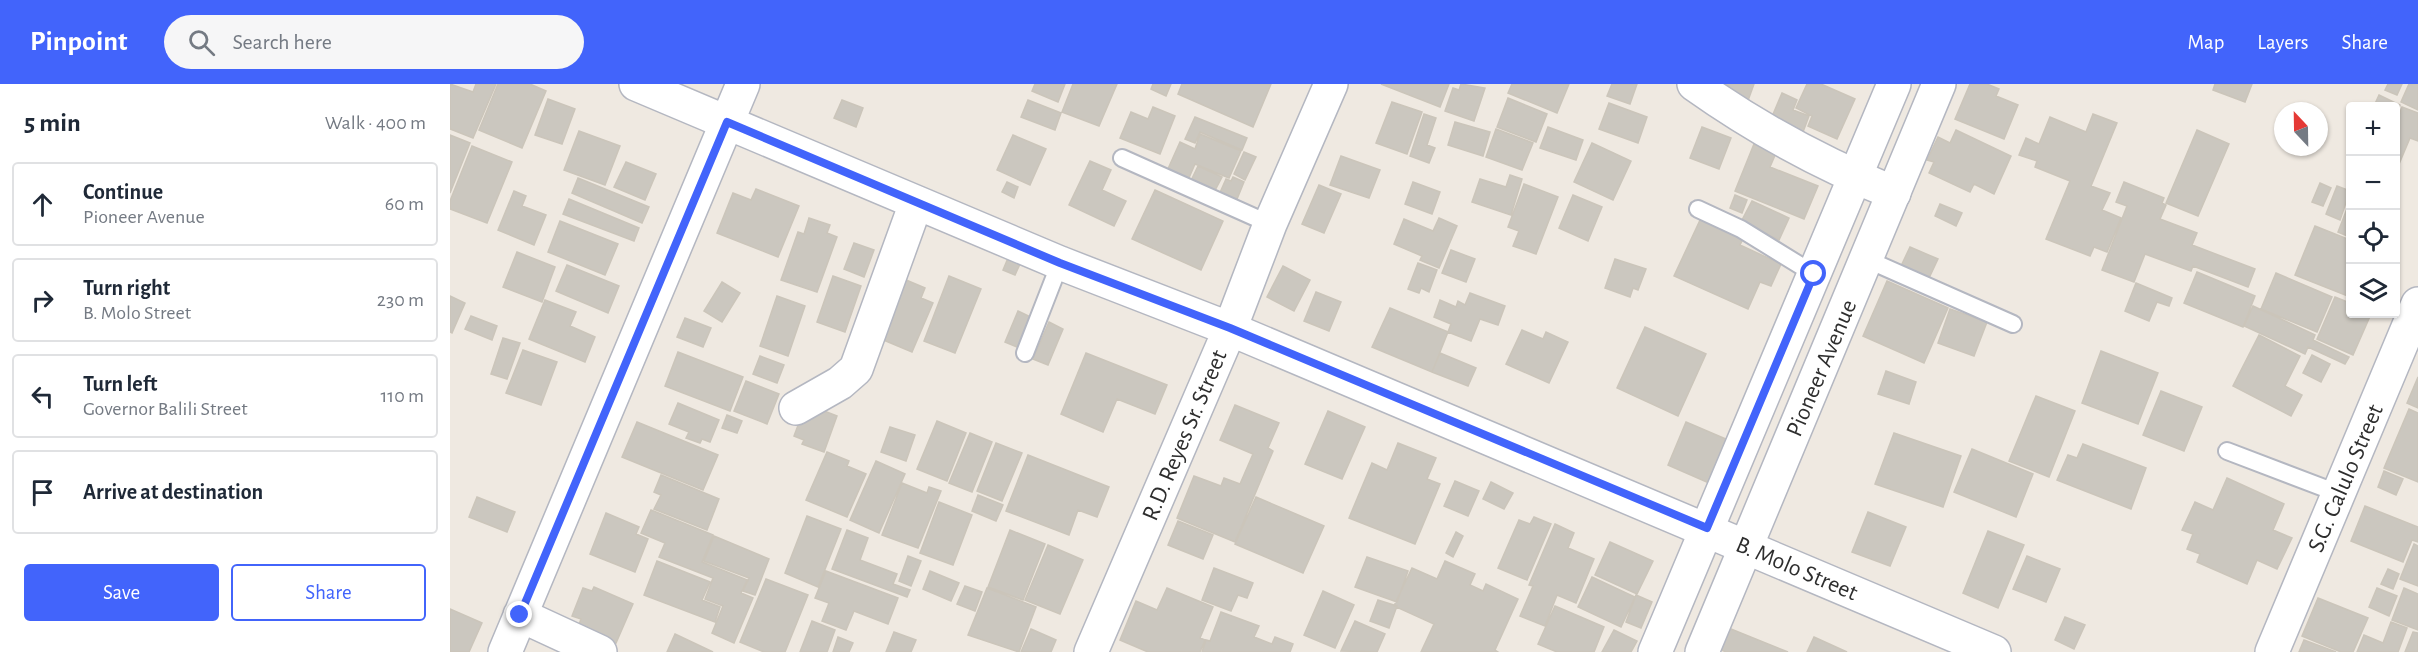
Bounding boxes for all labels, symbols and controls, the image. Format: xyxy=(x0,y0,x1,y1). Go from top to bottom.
search box xyxy=(164,15,584,69)
icon: search xyxy=(185,26,218,59)
text: Pinpoint xyxy=(30,28,128,56)
text: Search here xyxy=(233,31,332,53)
text: Map xyxy=(2188,32,2224,53)
text: Layers xyxy=(2257,32,2308,53)
text: Share xyxy=(2341,32,2388,53)
north arrow xyxy=(2274,102,2328,156)
map controls xyxy=(2346,102,2400,318)
button: + xyxy=(2346,102,2400,156)
text: 5 min xyxy=(24,110,81,136)
text: Walk · 400 m xyxy=(325,113,426,133)
button: − xyxy=(2346,156,2400,210)
text: Continue xyxy=(83,181,163,203)
icon: ahead xyxy=(26,188,59,221)
text: 60 m xyxy=(385,194,424,214)
text: Pioneer Avenue xyxy=(83,207,205,227)
button: locate xyxy=(2346,210,2400,264)
route start xyxy=(1800,260,1826,286)
button: layers xyxy=(2346,264,2400,318)
text: Turn right xyxy=(83,277,170,299)
icon: right xyxy=(26,284,59,317)
text: 230 m xyxy=(377,290,424,310)
street label: Pioneer Avenue xyxy=(1782,296,1861,440)
text: B. Molo Street xyxy=(83,303,191,323)
street label: R.D. Reyes Sr. Street xyxy=(1138,346,1232,524)
text: Turn left xyxy=(83,373,157,395)
icon: left xyxy=(26,380,59,413)
text: 110 m xyxy=(380,386,424,406)
text: Governor Balili Street xyxy=(83,399,248,419)
street label: S.G. Calulo Street xyxy=(2304,401,2388,556)
icon: arrive xyxy=(26,476,59,509)
text: Arrive at destination xyxy=(83,481,263,503)
street label: B. Molo Street xyxy=(1732,533,1861,605)
button: Save xyxy=(24,564,219,621)
button: Share xyxy=(231,564,426,621)
route end xyxy=(506,601,532,627)

